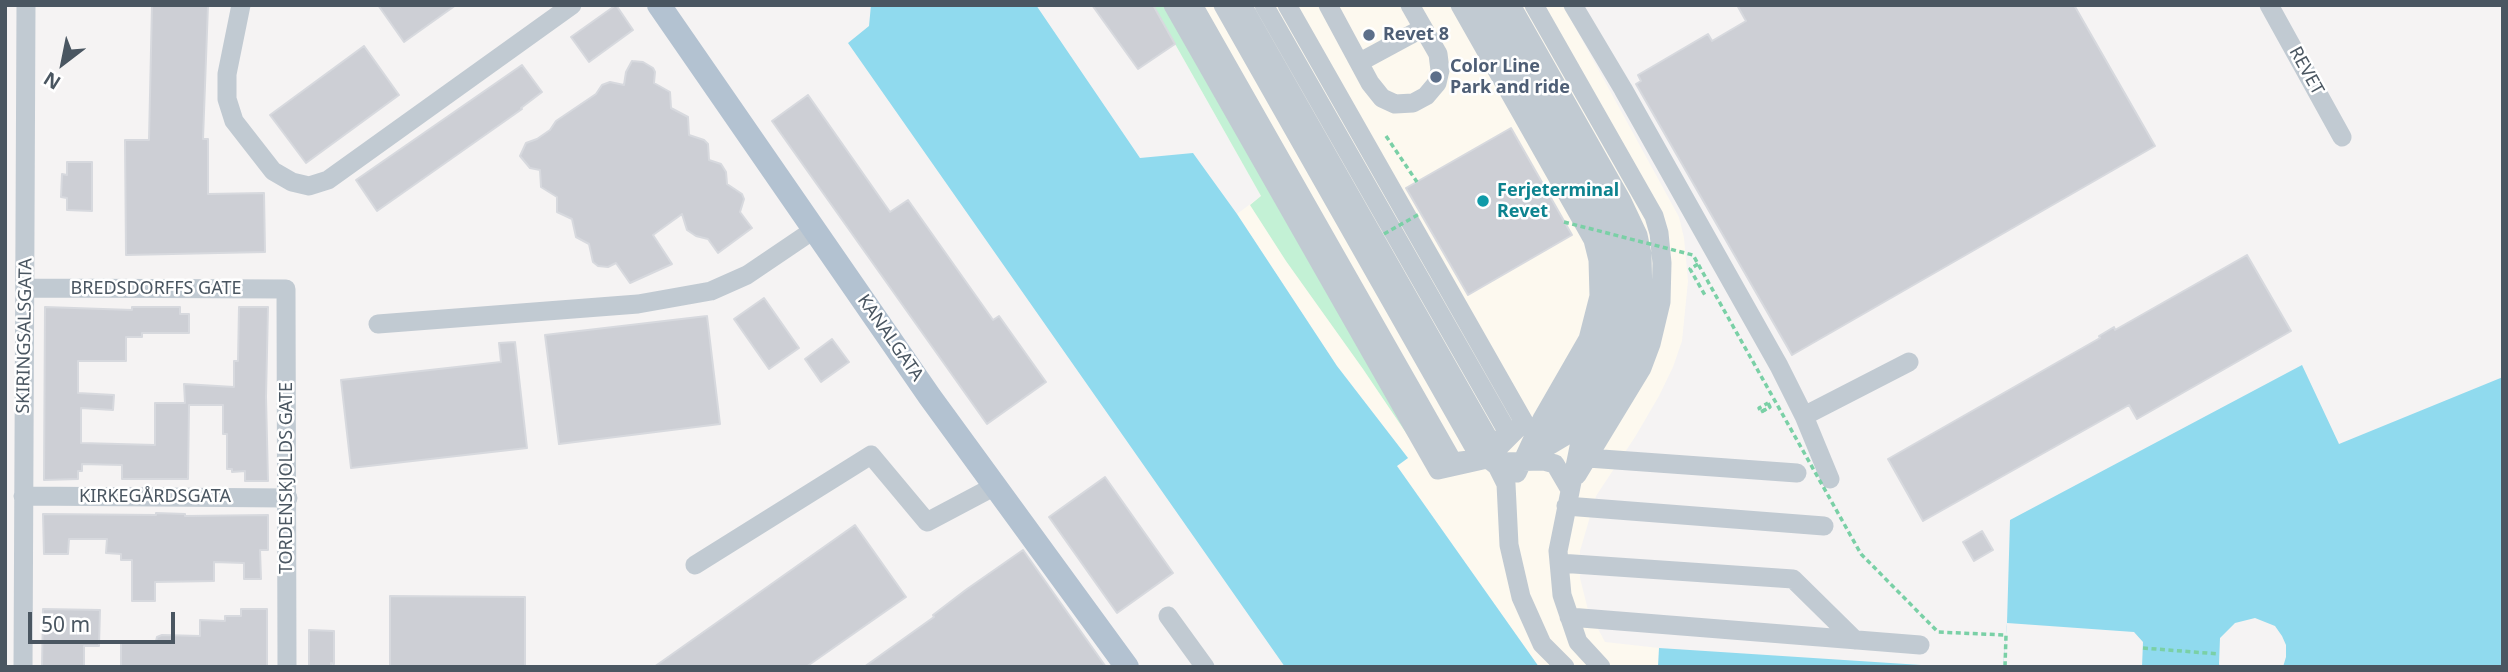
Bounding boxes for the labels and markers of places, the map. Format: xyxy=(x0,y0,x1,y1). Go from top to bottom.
place label: Revet 8 xyxy=(1383,24,1449,46)
marker: Revet 8 xyxy=(1361,27,1377,43)
place label: Color Line Park and ride xyxy=(1450,56,1570,98)
marker: Color Line Park and ride xyxy=(1428,69,1444,85)
place label: Ferjeterminal Revet xyxy=(1497,180,1619,222)
marker: Ferjeterminal Revet xyxy=(1475,193,1491,209)

